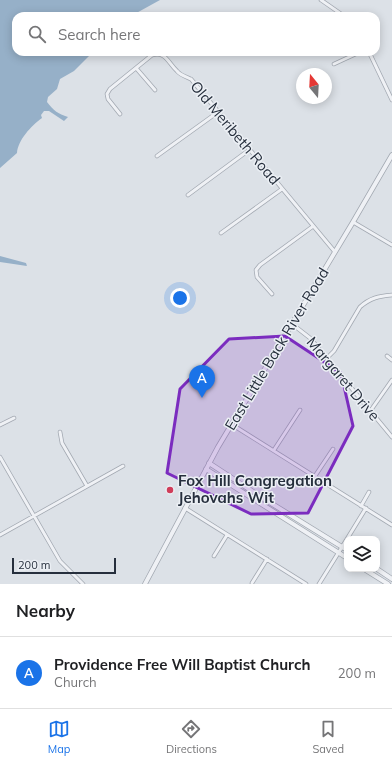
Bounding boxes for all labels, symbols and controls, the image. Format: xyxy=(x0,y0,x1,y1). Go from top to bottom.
search box xyxy=(12,12,380,56)
icon: search xyxy=(26,23,48,45)
text: Search here xyxy=(58,25,140,44)
north arrow xyxy=(296,68,332,104)
street label: Old Meribeth Road xyxy=(186,77,284,189)
street label: East Little Back River Road xyxy=(220,264,333,433)
your location xyxy=(170,288,190,308)
street label: Margaret Drive xyxy=(303,333,384,425)
pin: A xyxy=(189,365,215,398)
place label: Fox Hill Congregation Jehovahs Wit xyxy=(178,471,332,507)
marker: Fox Hill Congregation Jehovahs Wit xyxy=(165,485,175,495)
map controls xyxy=(344,536,380,572)
button: layers xyxy=(344,536,380,572)
scale bar xyxy=(12,556,116,575)
text: 200 m xyxy=(18,558,50,572)
text: Nearby xyxy=(16,600,75,621)
text: Providence Free Will Baptist Church xyxy=(54,655,311,674)
text: A xyxy=(24,665,34,681)
text: 200 m xyxy=(338,665,376,681)
text: Church xyxy=(54,674,97,690)
tab: Map xyxy=(48,718,70,756)
tab: Directions xyxy=(166,718,217,756)
tab: Saved xyxy=(312,718,344,756)

